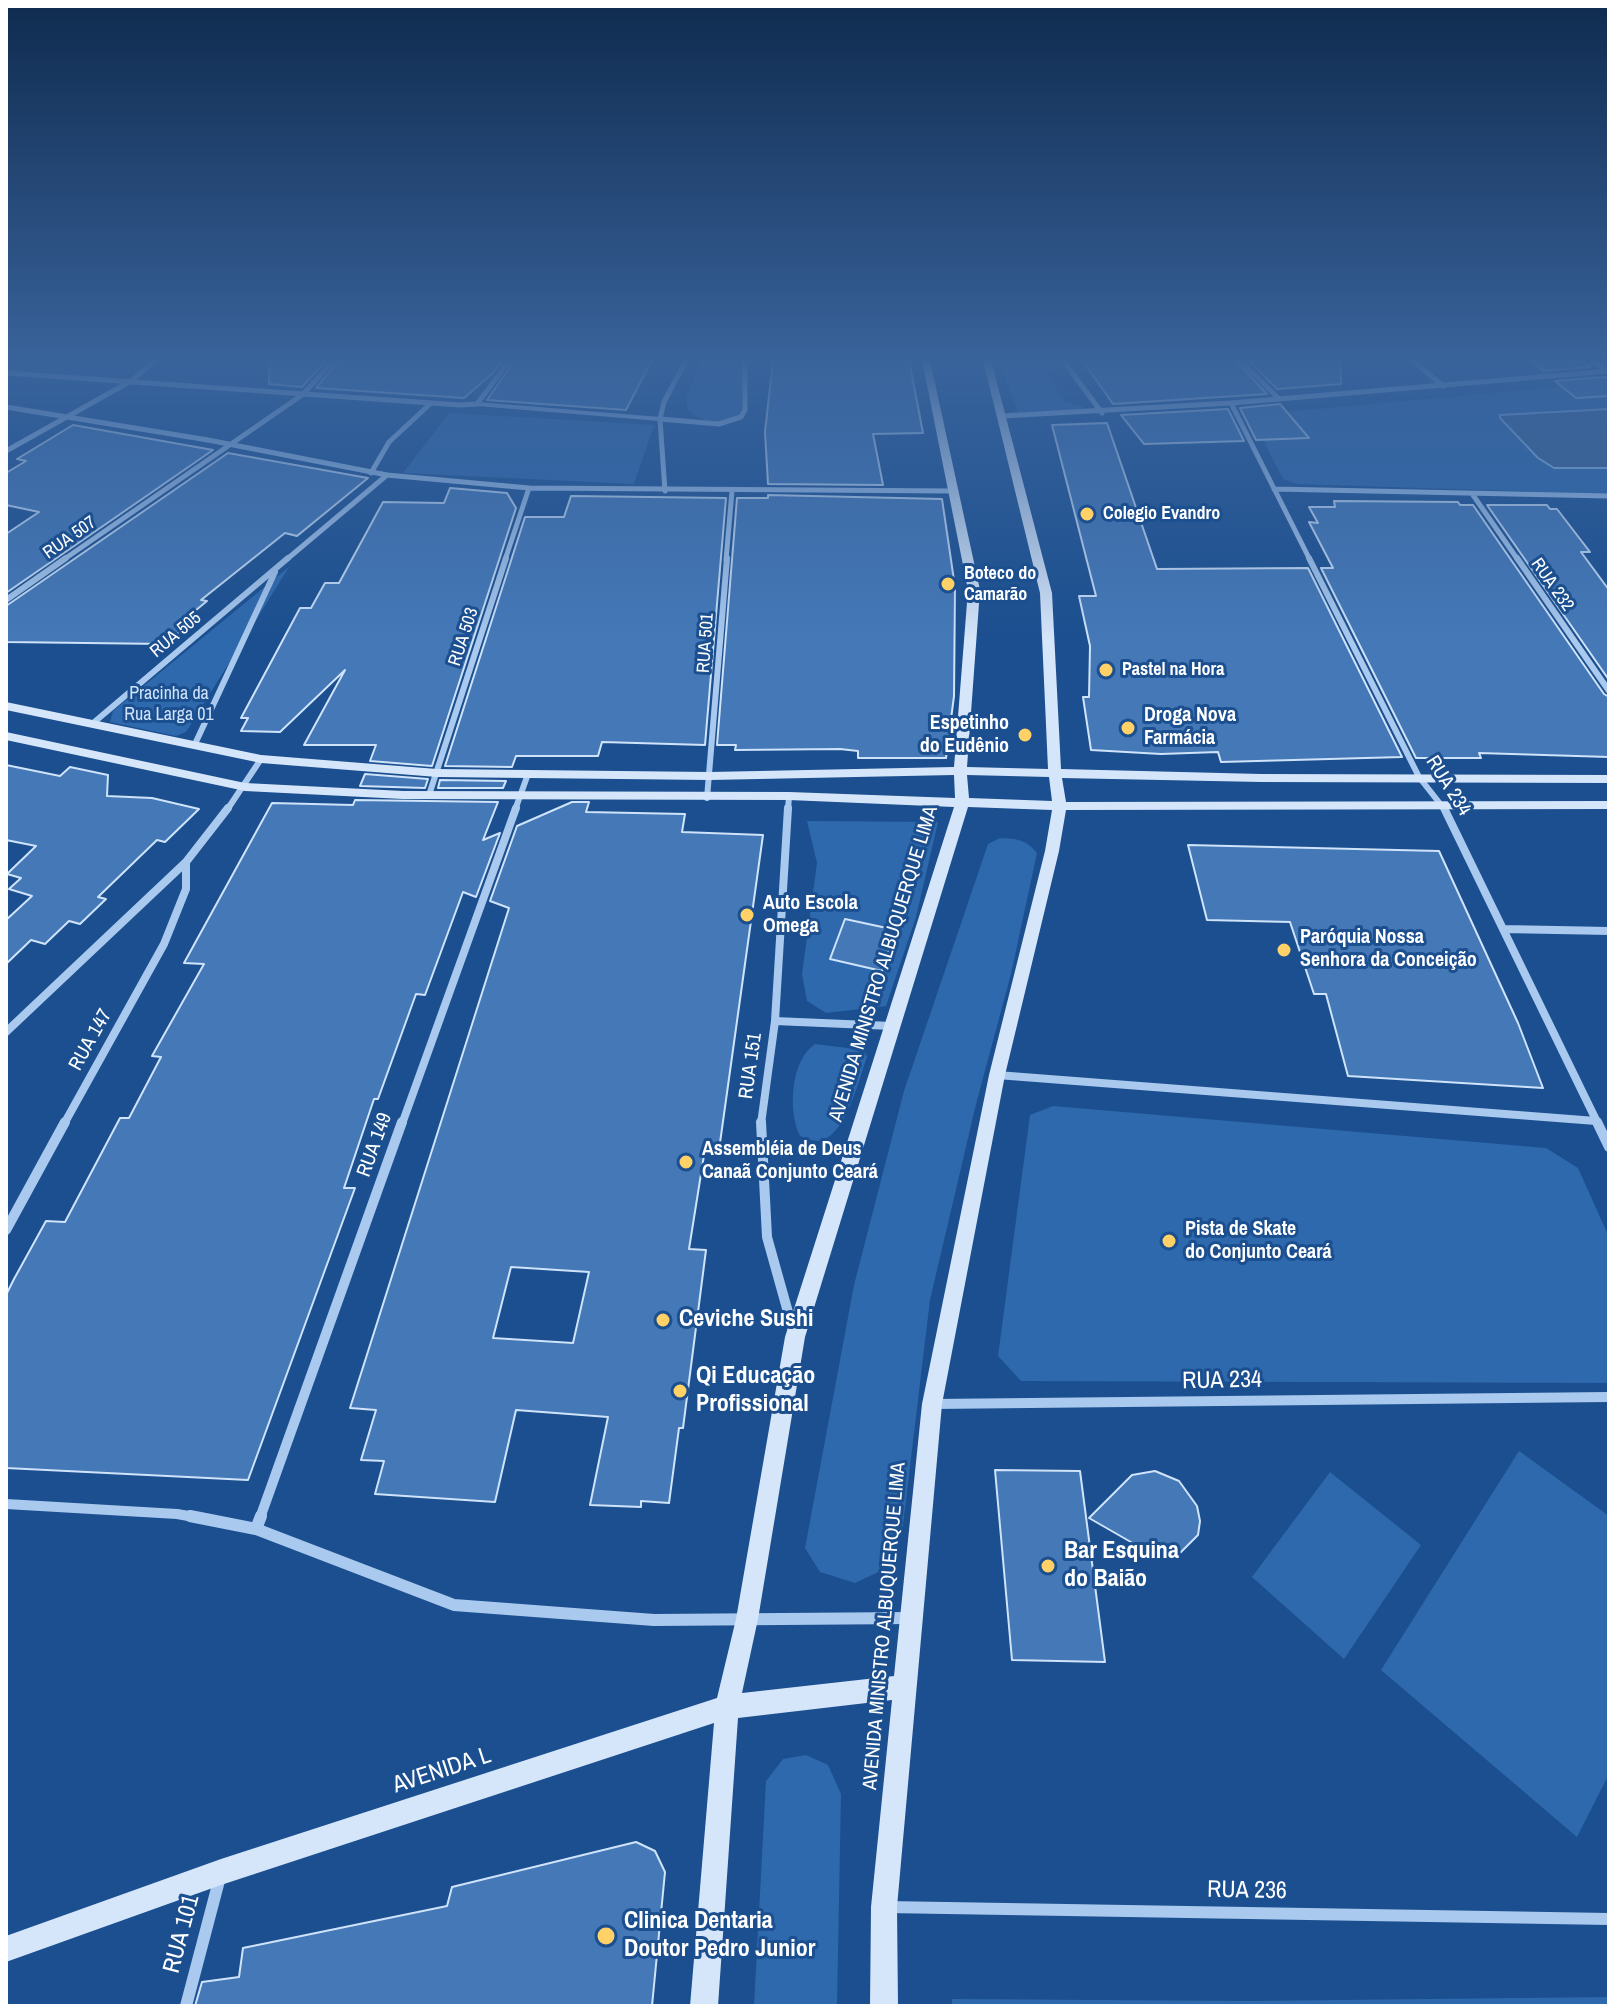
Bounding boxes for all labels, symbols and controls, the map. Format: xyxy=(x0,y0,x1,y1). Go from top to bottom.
place label: Colegio Evandro xyxy=(1103,503,1220,525)
marker: Colegio Evandro xyxy=(1078,505,1096,523)
street label: RUA 507 xyxy=(39,512,101,564)
street label: RUA 232 xyxy=(1526,554,1578,616)
place label: Boteco do Camarão xyxy=(964,563,1036,606)
marker: Boteco do Camarão xyxy=(939,575,957,593)
street label: RUA 503 xyxy=(444,605,484,669)
street label: RUA 505 xyxy=(146,607,206,663)
street label: RUA 501 xyxy=(693,612,719,674)
place label: Pastel na Hora xyxy=(1122,659,1225,681)
marker: Pastel na Hora xyxy=(1097,661,1115,679)
park label: Pracinha da Rua Larga 01 xyxy=(124,683,214,726)
place label: Droga Nova Farmácia xyxy=(1144,704,1236,751)
place label: Espetinho do Eudênio xyxy=(920,712,1009,759)
marker: Droga Nova Farmácia xyxy=(1119,719,1137,737)
marker: Espetinho do Eudênio xyxy=(1016,726,1034,744)
street label: RUA 234 xyxy=(1420,751,1476,821)
street label: AVENIDA MINISTRO ALBUQUERQUE LIMA xyxy=(824,803,944,1125)
place label: Auto Escola Omega xyxy=(763,892,858,939)
marker: Auto Escola Omega xyxy=(738,906,756,924)
place label: Paróquia Nossa Senhora da Conceição xyxy=(1300,926,1477,973)
marker: Paróquia Nossa Senhora da Conceição xyxy=(1275,941,1293,959)
street label: RUA 147 xyxy=(64,1005,118,1075)
street label: RUA 151 xyxy=(734,1031,768,1101)
street label: RUA 149 xyxy=(352,1110,398,1180)
place label: Assembléia de Deus Canaã Conjunto Ceará xyxy=(702,1138,878,1185)
marker: Assembléia de Deus Canaã Conjunto Ceará xyxy=(677,1153,695,1171)
place label: Pista de Skate do Conjunto Ceará xyxy=(1185,1218,1332,1265)
marker: Pista de Skate do Conjunto Ceará xyxy=(1160,1232,1178,1250)
place label: Ceviche Sushi xyxy=(679,1306,814,1334)
marker: Ceviche Sushi xyxy=(654,1311,672,1329)
place label: Qi Educação Profissional xyxy=(696,1363,815,1419)
street label: RUA 234 xyxy=(1182,1366,1262,1396)
marker: Qi Educação Profissional xyxy=(671,1382,689,1400)
street label: AVENIDA MINISTRO ALBUQUERQUE LIMA xyxy=(859,1461,911,1791)
place label: Bar Esquina do Baião xyxy=(1064,1538,1179,1594)
marker: Bar Esquina do Baião xyxy=(1039,1557,1057,1575)
street label: AVENIDA L xyxy=(389,1742,495,1800)
street label: RUA 236 xyxy=(1207,1876,1287,1906)
street label: RUA 101 xyxy=(158,1892,206,1976)
place label: Clinica Dentaria Doutor Pedro Junior xyxy=(624,1908,815,1964)
marker: Clinica Dentaria Doutor Pedro Junior xyxy=(595,1925,617,1947)

